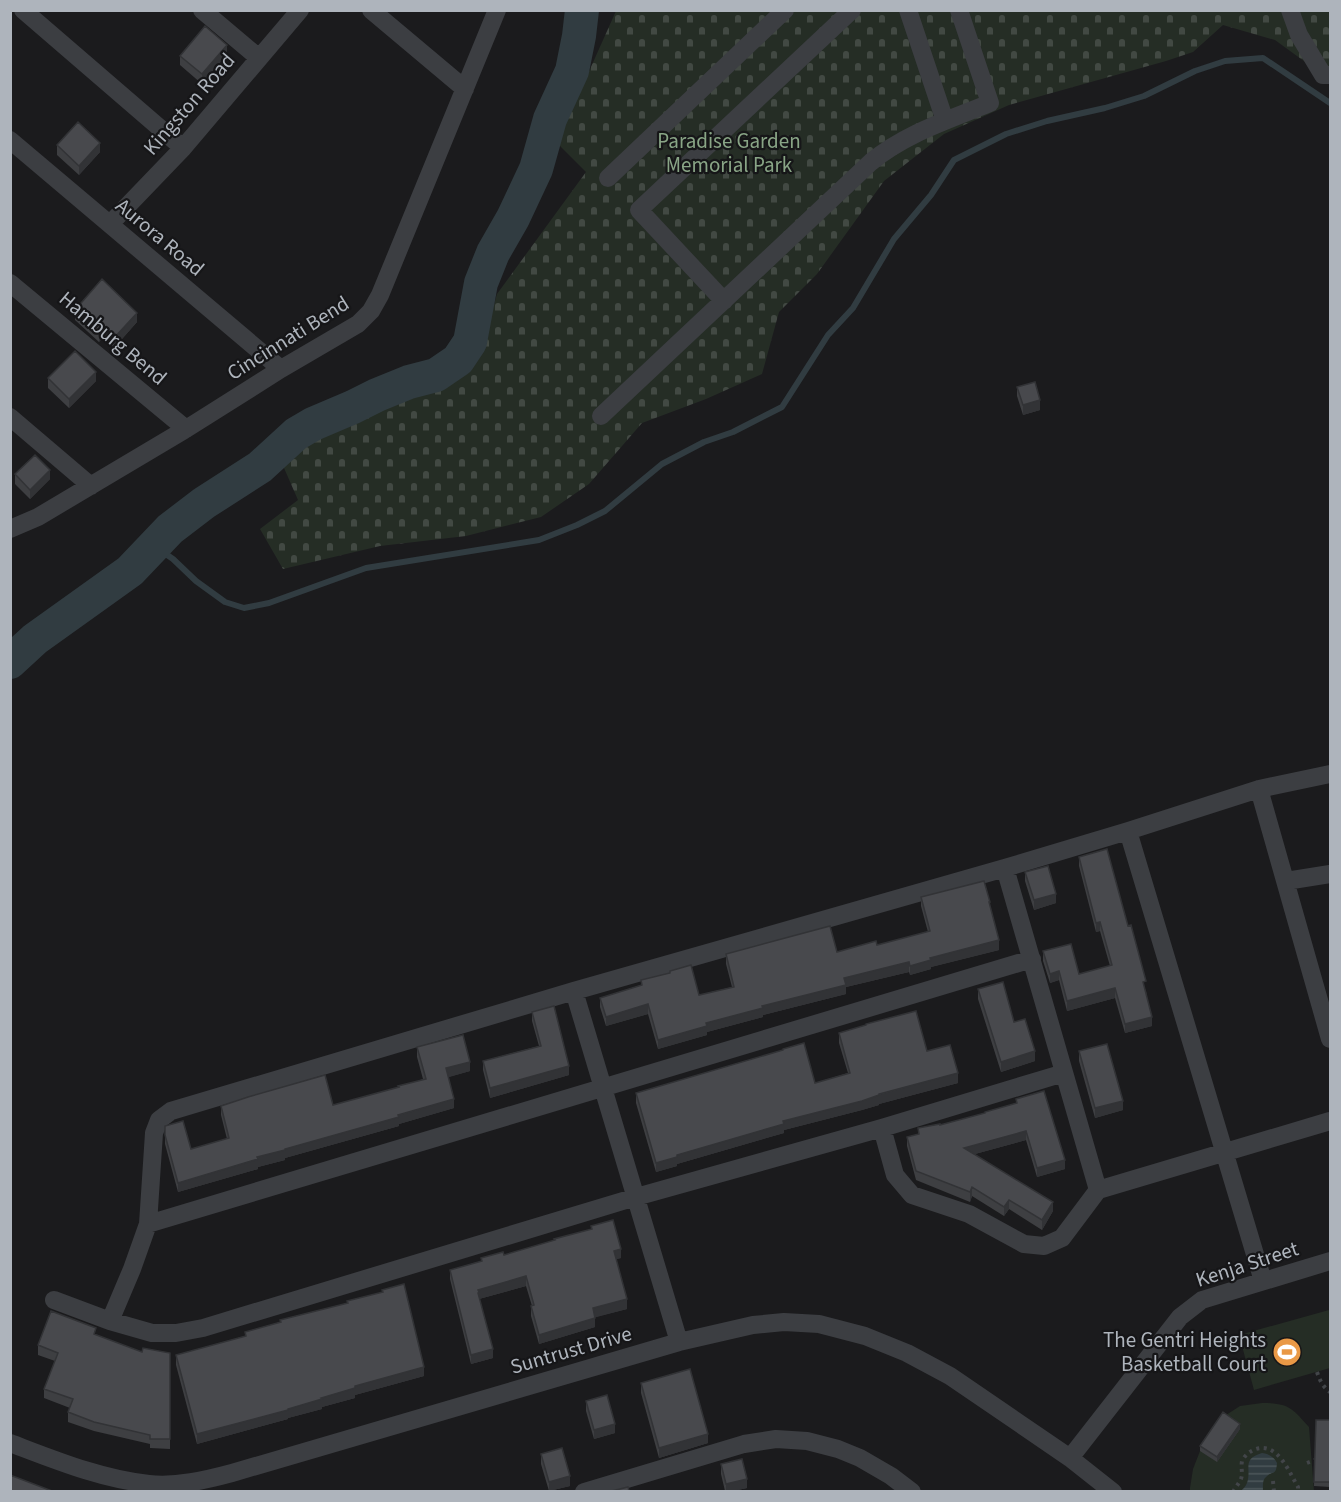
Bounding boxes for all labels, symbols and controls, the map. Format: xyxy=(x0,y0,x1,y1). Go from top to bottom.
street label: Kingston Road xyxy=(136,46,242,162)
park label: Paradise Garden Memorial Park xyxy=(657,126,801,180)
street label: Aurora Road xyxy=(109,191,211,283)
street label: Hamburg Bend xyxy=(53,284,173,392)
street label: Cincinnati Bend xyxy=(221,288,355,388)
street label: Kenja Street xyxy=(1192,1233,1302,1295)
street label: Suntrust Drive xyxy=(507,1318,635,1382)
place label: The Gentri Heights Basketball Court xyxy=(1103,1325,1266,1379)
sports icon: The Gentri Heights Basketball Court xyxy=(1271,1336,1303,1368)

